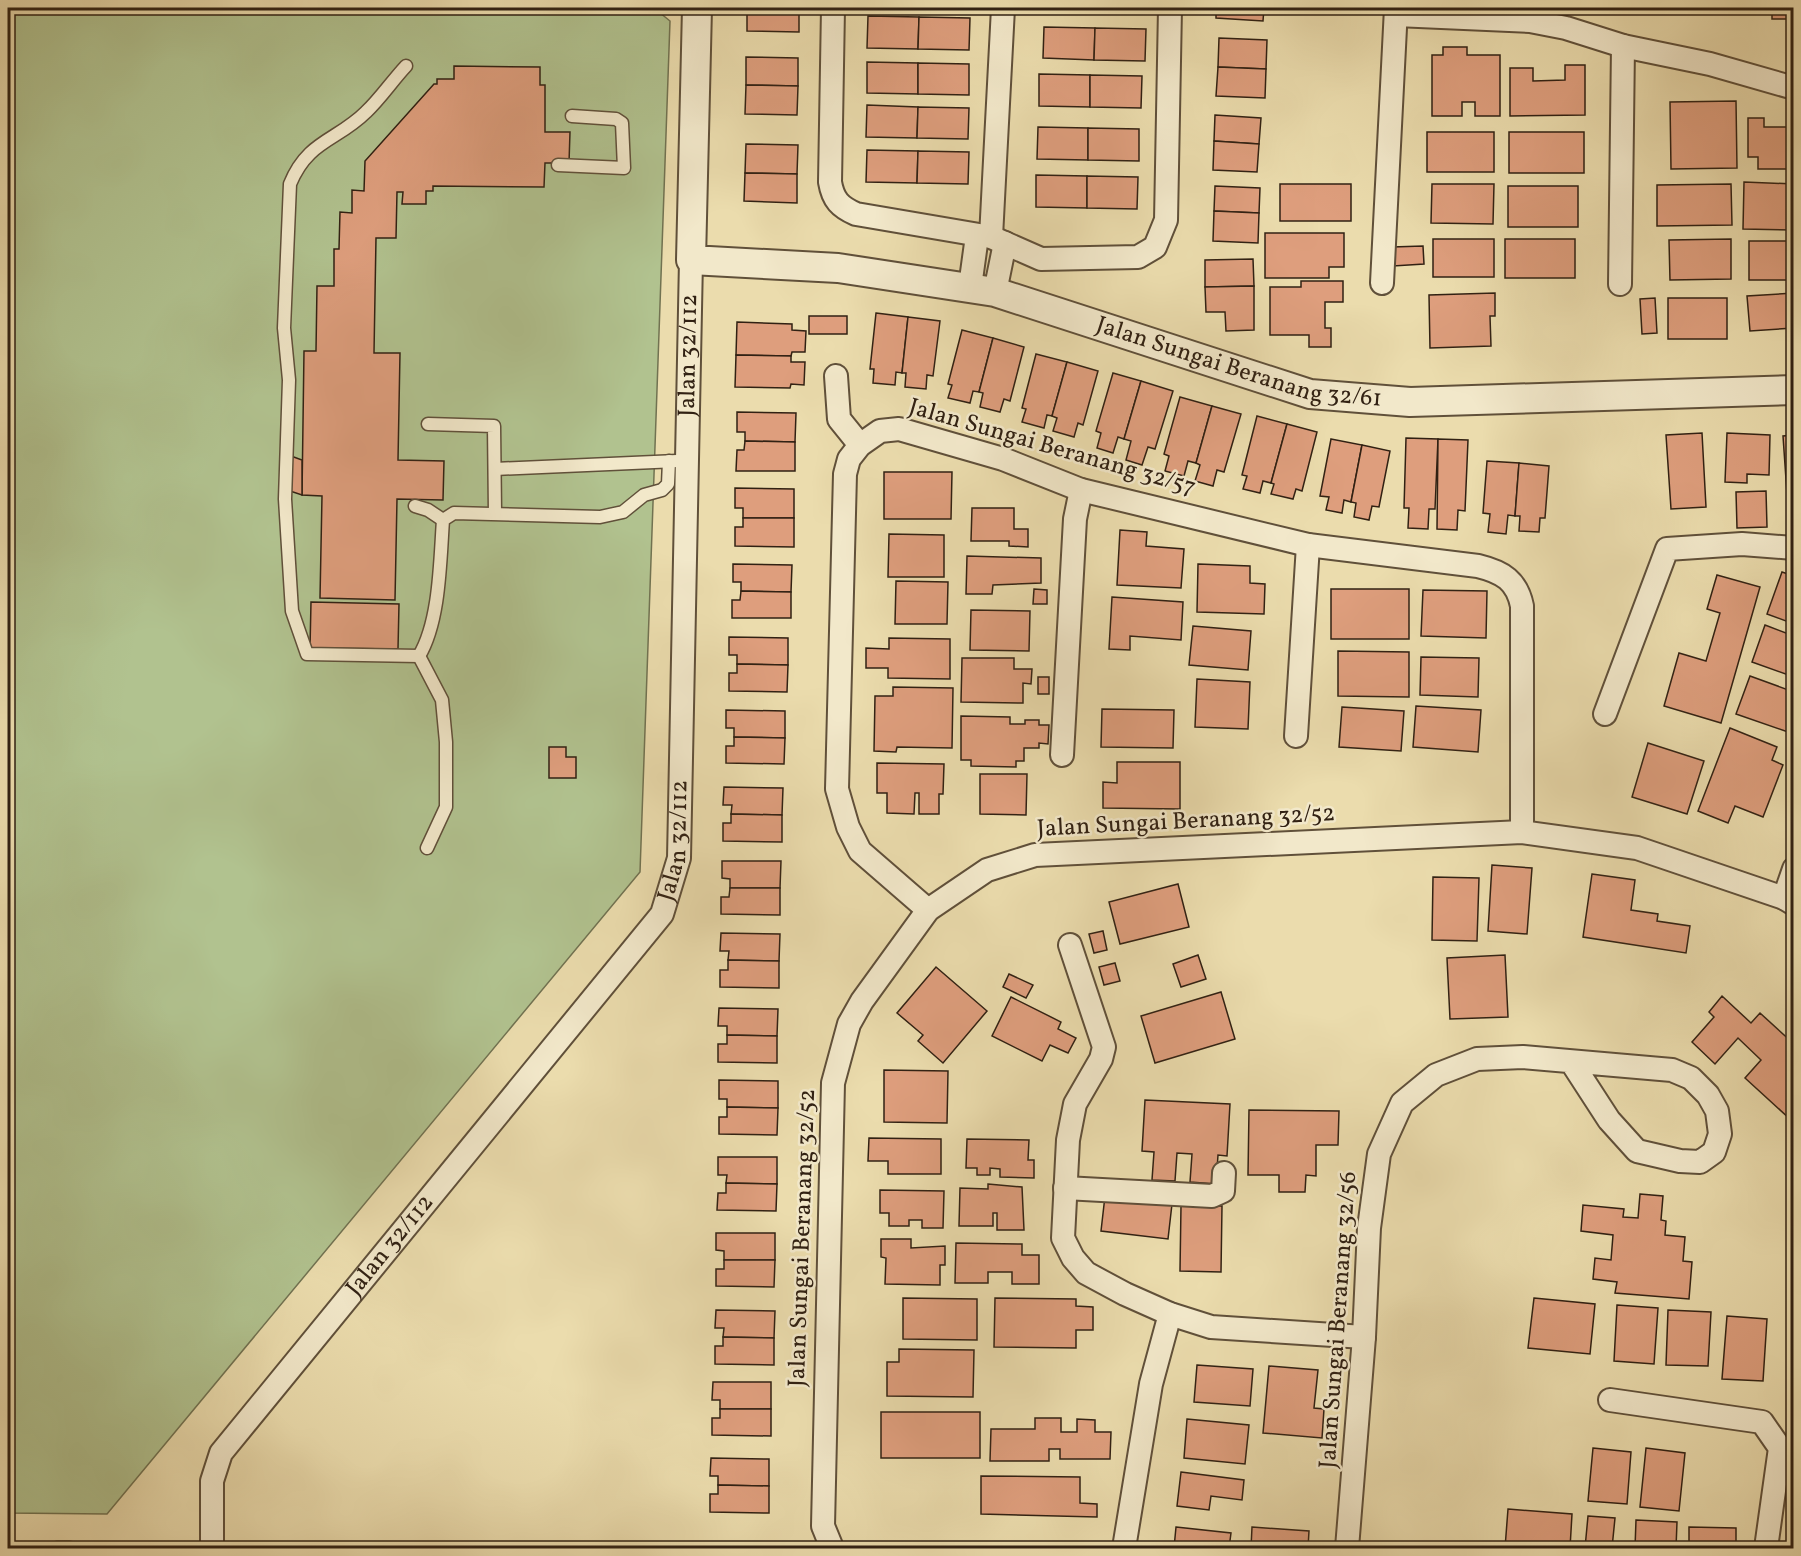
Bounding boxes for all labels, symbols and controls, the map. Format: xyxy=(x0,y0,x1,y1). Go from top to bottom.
street label: Jalan 32/112 xyxy=(671,294,707,417)
street label: Jalan Sungai Beranang 32/61 xyxy=(1091,309,1383,417)
street label: Jalan Sungai Beranang 32/57 xyxy=(904,391,1200,505)
street label: Jalan 32/112 xyxy=(650,780,698,906)
street label: Jalan Sungai Beranang 32/52 xyxy=(1036,797,1336,847)
street label: Jalan Sungai Beranang 32/52 xyxy=(781,1088,825,1388)
street label: Jalan Sungai Beranang 32/56 xyxy=(1312,1170,1366,1470)
street label: Jalan 32/112 xyxy=(338,1188,443,1304)

